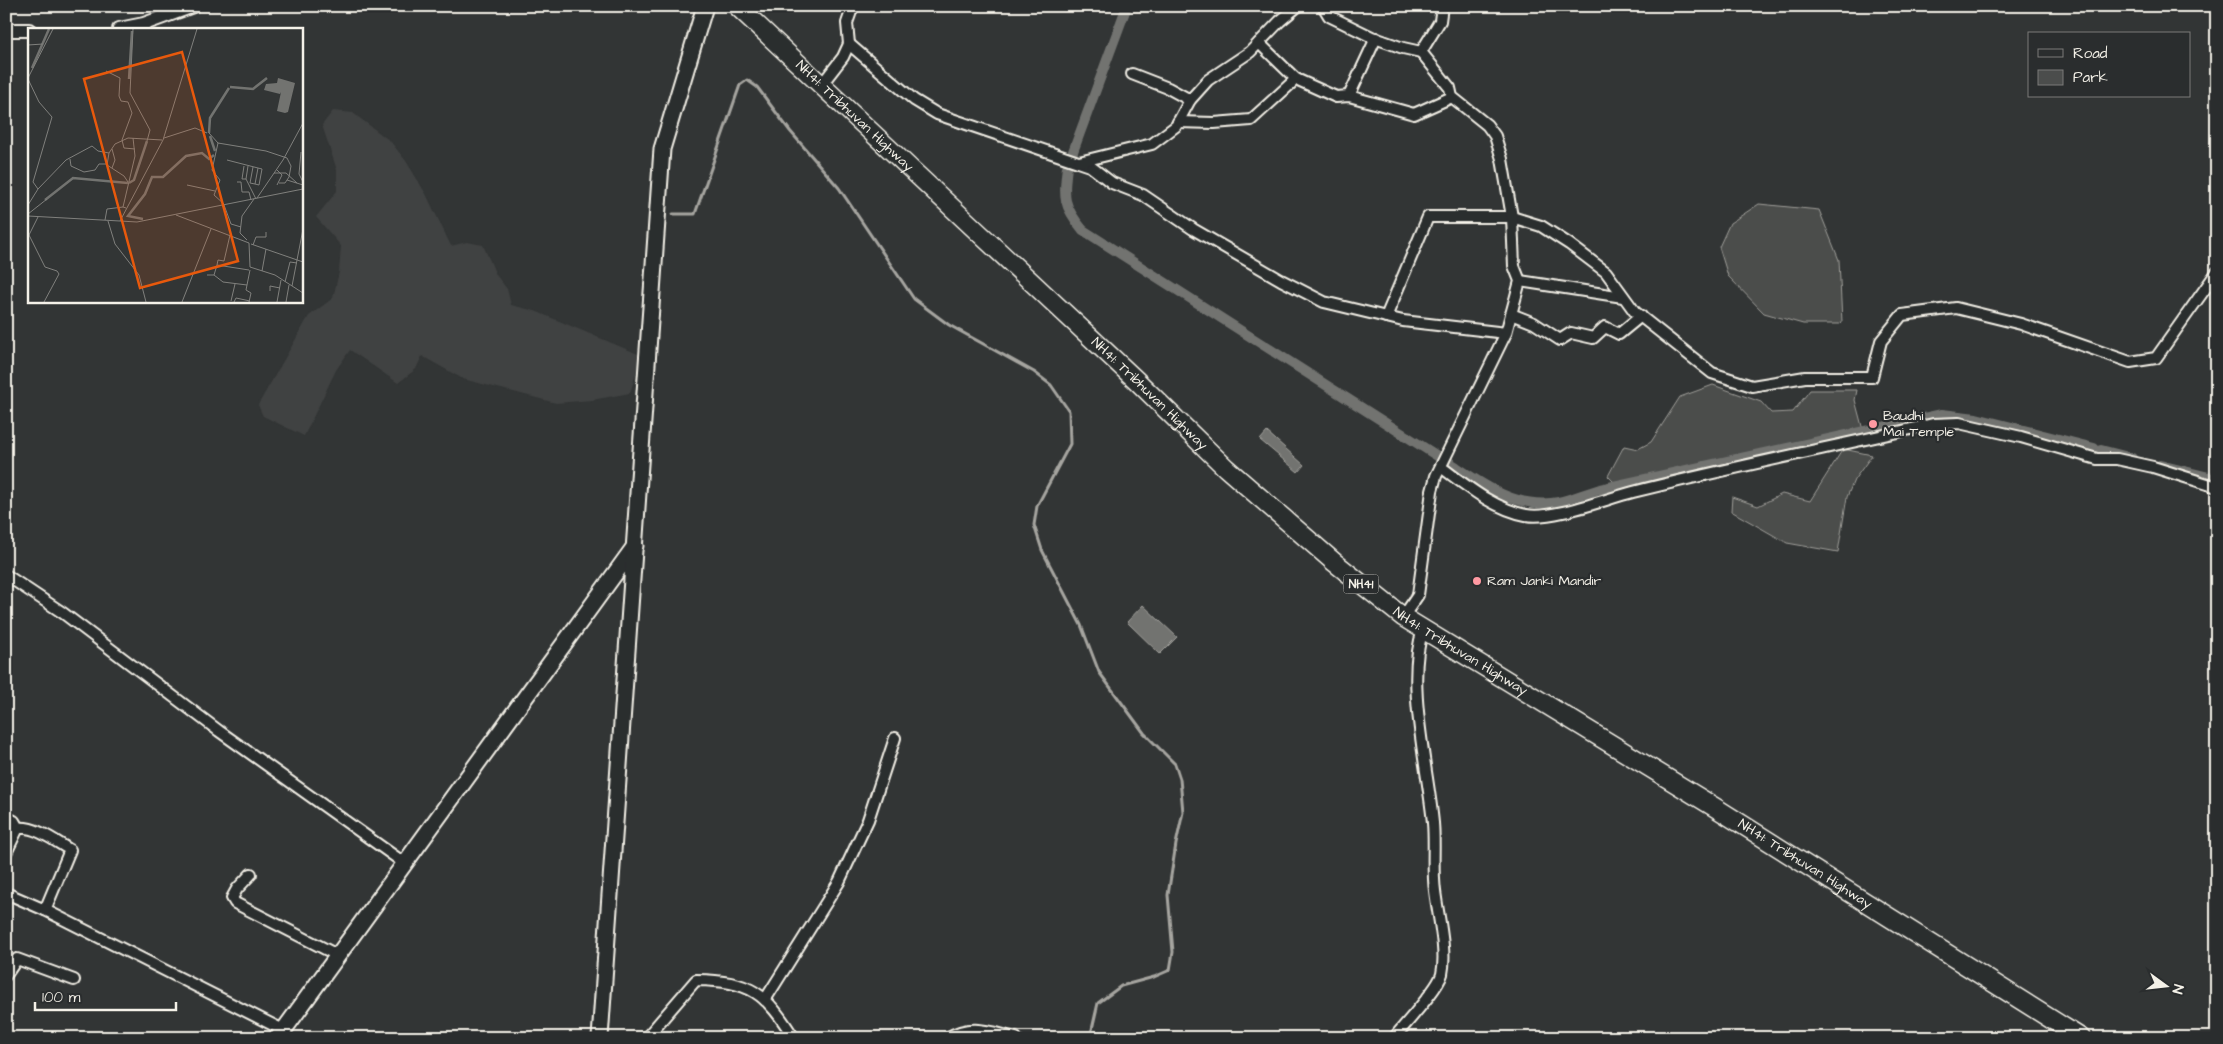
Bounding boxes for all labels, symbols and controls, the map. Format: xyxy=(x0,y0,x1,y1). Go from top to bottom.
inset map xyxy=(28,28,302,302)
legend xyxy=(2028,32,2190,98)
text: Road xyxy=(2073,43,2108,64)
street label: NH41: Tribhuvan Highway xyxy=(791,56,918,177)
text: Park xyxy=(2073,67,2108,88)
street label: NH41: Tribhuvan Highway xyxy=(1087,333,1212,455)
place label: Baudhi Mai Temple xyxy=(1883,406,1955,442)
marker: Baudhi Mai Temple xyxy=(1867,418,1879,430)
place label: Ram Janki Mandir xyxy=(1487,571,1601,591)
road number: NH41 xyxy=(1344,574,1378,594)
marker: Ram Janki Mandir xyxy=(1471,575,1483,587)
street label: NH41: Tribhuvan Highway xyxy=(1388,603,1532,701)
street label: NH41: Tribhuvan Highway xyxy=(1734,814,1876,914)
north arrow xyxy=(2140,962,2190,1012)
scale bar xyxy=(35,979,176,1011)
text: N xyxy=(2167,982,2188,996)
text: 100 m xyxy=(42,987,81,1008)

